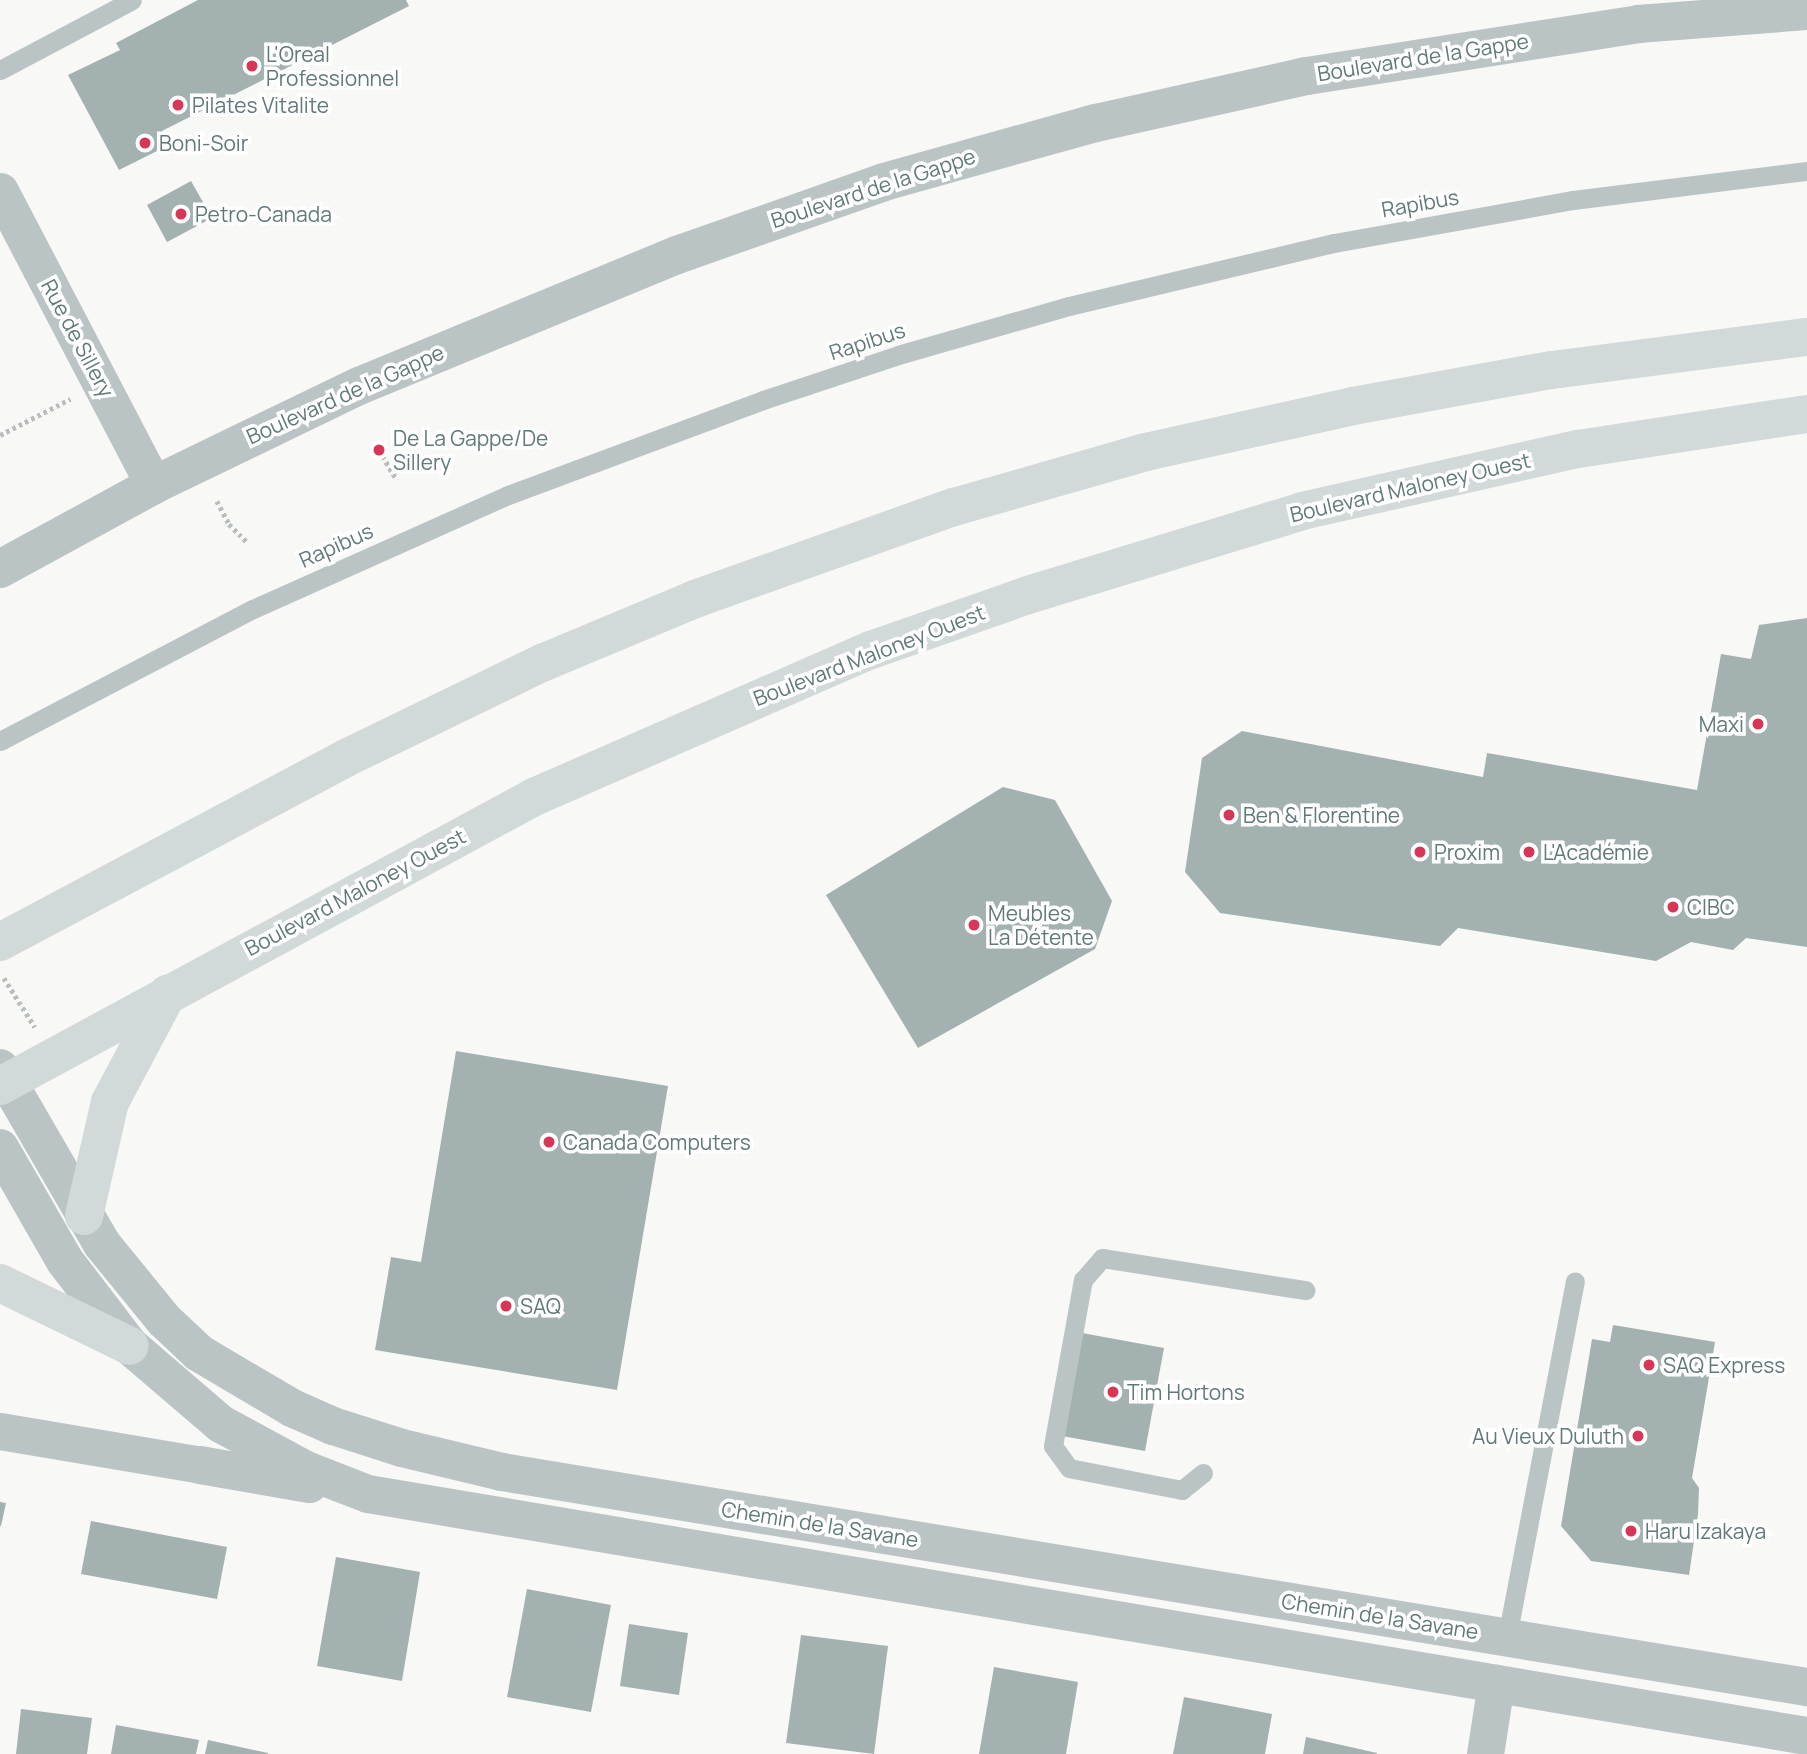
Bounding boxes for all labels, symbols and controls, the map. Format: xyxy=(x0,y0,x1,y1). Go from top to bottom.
street label: Boulevard de la Gappe xyxy=(1316,28,1530,86)
place label: L'Oreal Professionnel xyxy=(266,41,399,91)
marker: L'Oreal Professionnel xyxy=(244,58,260,74)
place label: Pilates Vitalite xyxy=(192,92,329,118)
marker: Pilates Vitalite xyxy=(170,97,186,113)
place label: Boni-Soir xyxy=(159,130,248,156)
marker: Boni-Soir xyxy=(137,135,153,151)
street label: Boulevard de la Gappe xyxy=(768,143,978,233)
street label: Rapibus xyxy=(1379,184,1461,222)
place label: Petro-Canada xyxy=(195,201,332,227)
marker: Petro-Canada xyxy=(173,206,189,222)
street label: Rue de Sillery xyxy=(36,275,120,401)
street label: Rapibus xyxy=(826,317,908,365)
street label: Boulevard de la Gappe xyxy=(242,339,448,449)
place label: De La Gappe/De Sillery xyxy=(393,425,548,475)
marker: De La Gappe/De Sillery xyxy=(371,442,387,458)
street label: Boulevard Maloney Ouest xyxy=(1287,447,1533,527)
street label: Rapibus xyxy=(295,518,377,572)
street label: Boulevard Maloney Ouest xyxy=(750,599,988,711)
place label: Maxi xyxy=(1699,711,1744,737)
marker: Maxi xyxy=(1750,716,1766,732)
place label: Ben & Florentine xyxy=(1243,802,1400,828)
marker: Ben & Florentine xyxy=(1221,807,1237,823)
street label: Boulevard Maloney Ouest xyxy=(240,823,470,961)
place label: Proxim xyxy=(1434,839,1500,865)
place label: L'Académie xyxy=(1543,839,1649,865)
marker: Proxim xyxy=(1412,844,1428,860)
marker: L'Académie xyxy=(1521,844,1537,860)
place label: CIBC xyxy=(1687,894,1735,920)
marker: CIBC xyxy=(1665,899,1681,915)
place label: Meubles La Détente xyxy=(988,900,1094,950)
marker: Meubles La Détente xyxy=(966,917,982,933)
place label: Canada Computers xyxy=(563,1129,751,1155)
marker: Canada Computers xyxy=(541,1134,557,1150)
place label: SAQ xyxy=(520,1293,561,1319)
marker: SAQ xyxy=(498,1298,514,1314)
place label: SAQ Express xyxy=(1663,1352,1785,1378)
marker: SAQ Express xyxy=(1641,1357,1657,1373)
place label: Tim Hortons xyxy=(1127,1379,1245,1405)
marker: Tim Hortons xyxy=(1105,1384,1121,1400)
place label: Au Vieux Duluth xyxy=(1472,1423,1624,1449)
marker: Au Vieux Duluth xyxy=(1630,1428,1646,1444)
street label: Chemin de la Savane xyxy=(720,1496,920,1552)
place label: Haru Izakaya xyxy=(1645,1518,1766,1544)
marker: Haru Izakaya xyxy=(1623,1523,1639,1539)
street label: Chemin de la Savane xyxy=(1280,1588,1480,1644)

